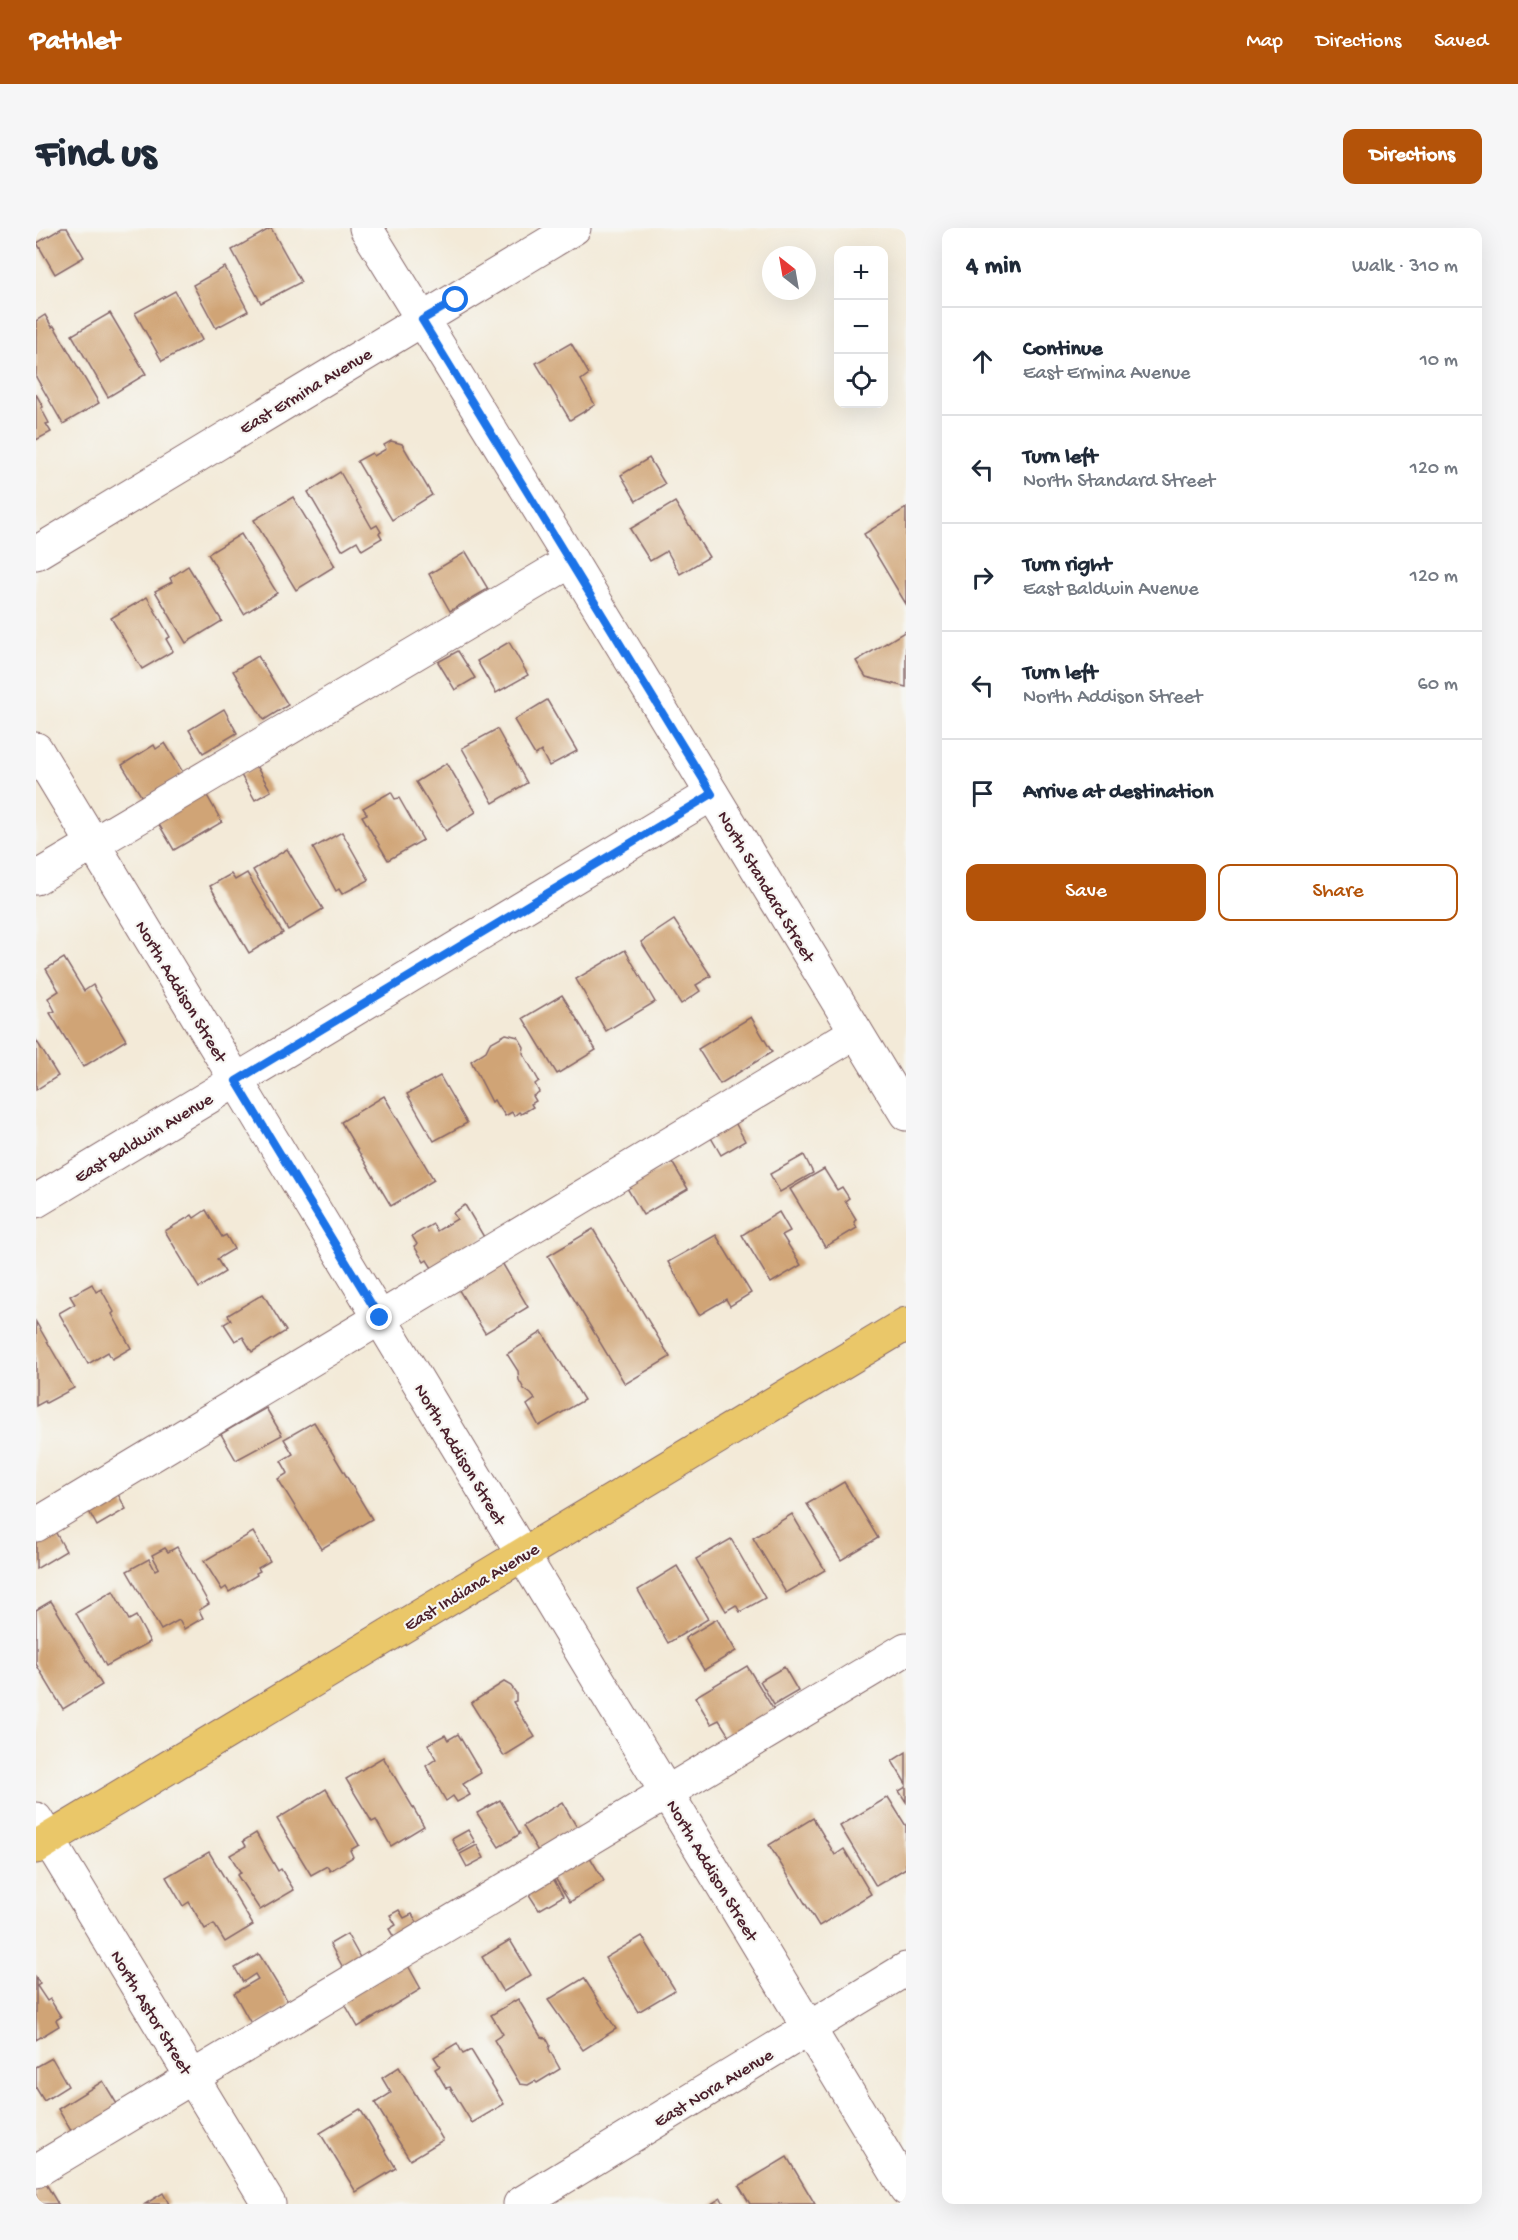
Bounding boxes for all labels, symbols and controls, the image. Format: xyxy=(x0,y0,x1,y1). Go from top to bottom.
text: Pathlet xyxy=(30,26,120,59)
text: Map xyxy=(1246,30,1283,55)
text: Directions xyxy=(1316,30,1401,55)
text: Saved xyxy=(1434,30,1488,55)
button: Directions xyxy=(1343,129,1482,184)
text: Find us xyxy=(36,132,156,181)
north arrow xyxy=(762,246,816,300)
map controls xyxy=(834,246,888,408)
button: + xyxy=(834,246,888,300)
text: 4 min xyxy=(966,252,1021,283)
text: Walk · 310 m xyxy=(1352,256,1458,279)
route start xyxy=(442,286,468,312)
button: − xyxy=(834,300,888,354)
text: Continue xyxy=(1023,337,1103,363)
street label: East Ermina Avenue xyxy=(236,344,377,440)
icon: ahead xyxy=(966,345,999,378)
text: 10 m xyxy=(1420,350,1458,373)
button: locate xyxy=(834,354,888,408)
text: East Ermina Avenue xyxy=(1023,363,1190,386)
text: Turn left xyxy=(1023,445,1097,471)
icon: left xyxy=(966,453,999,486)
text: 120 m xyxy=(1410,458,1458,481)
text: North Standard Street xyxy=(1023,471,1215,494)
text: Turn right xyxy=(1023,553,1111,579)
icon: right xyxy=(966,561,999,594)
text: 120 m xyxy=(1410,566,1458,589)
text: East Baldwin Avenue xyxy=(1023,579,1199,602)
text: Turn left xyxy=(1023,661,1097,687)
icon: left xyxy=(966,669,999,702)
text: 60 m xyxy=(1418,674,1458,697)
text: North Addison Street xyxy=(1023,687,1202,710)
icon: arrive xyxy=(966,777,999,810)
text: Arrive at destination xyxy=(1023,780,1213,806)
street label: North Standard Street xyxy=(711,808,819,968)
button: Save xyxy=(966,864,1206,921)
button: Share xyxy=(1218,864,1458,921)
street label: North Addison Street xyxy=(129,918,231,1068)
street label: East Baldwin Avenue xyxy=(71,1089,218,1189)
route end xyxy=(366,1304,392,1330)
street label: North Addison Street xyxy=(408,1381,510,1531)
street label: East Indiana Avenue xyxy=(401,1539,544,1637)
street label: North Addison Street xyxy=(660,1797,762,1947)
street label: North Astor Street xyxy=(104,1947,196,2081)
street label: East Nora Avenue xyxy=(651,2045,778,2133)

